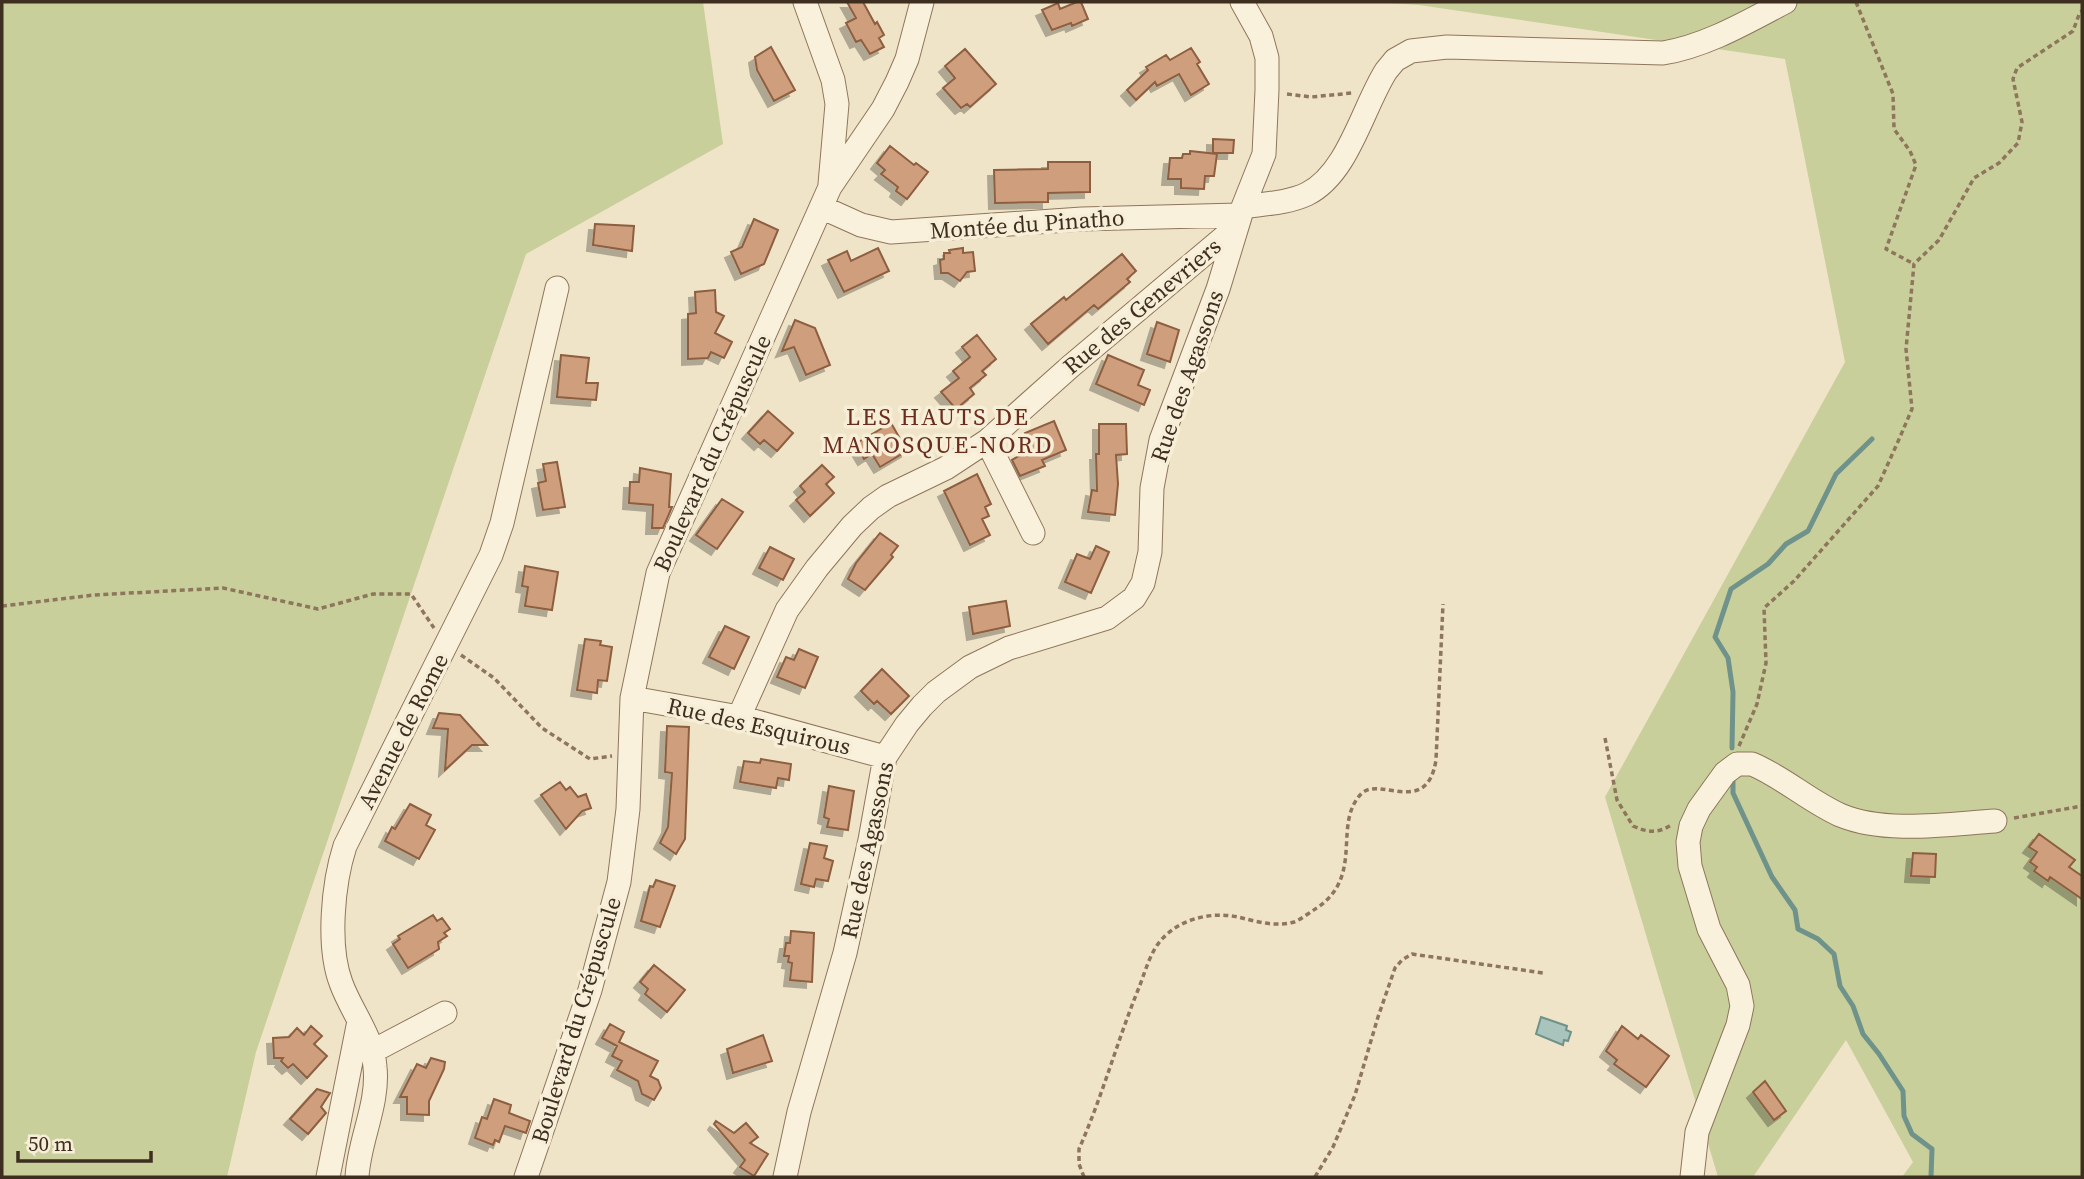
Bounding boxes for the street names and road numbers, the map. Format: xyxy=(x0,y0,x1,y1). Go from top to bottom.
street label: Montée du Pinatho xyxy=(929,201,1125,247)
street label: Rue des Genevriers xyxy=(1056,230,1228,382)
street label: Rue des Agassons xyxy=(1143,286,1231,466)
street label: Boulevard du Crépuscule xyxy=(645,329,779,577)
street label: Avenue de Rome xyxy=(350,648,456,814)
street label: Rue des Esquirous xyxy=(664,689,854,763)
street label: Rue des Agassons xyxy=(833,759,901,941)
street label: Boulevard du Crépuscule xyxy=(523,893,629,1147)

